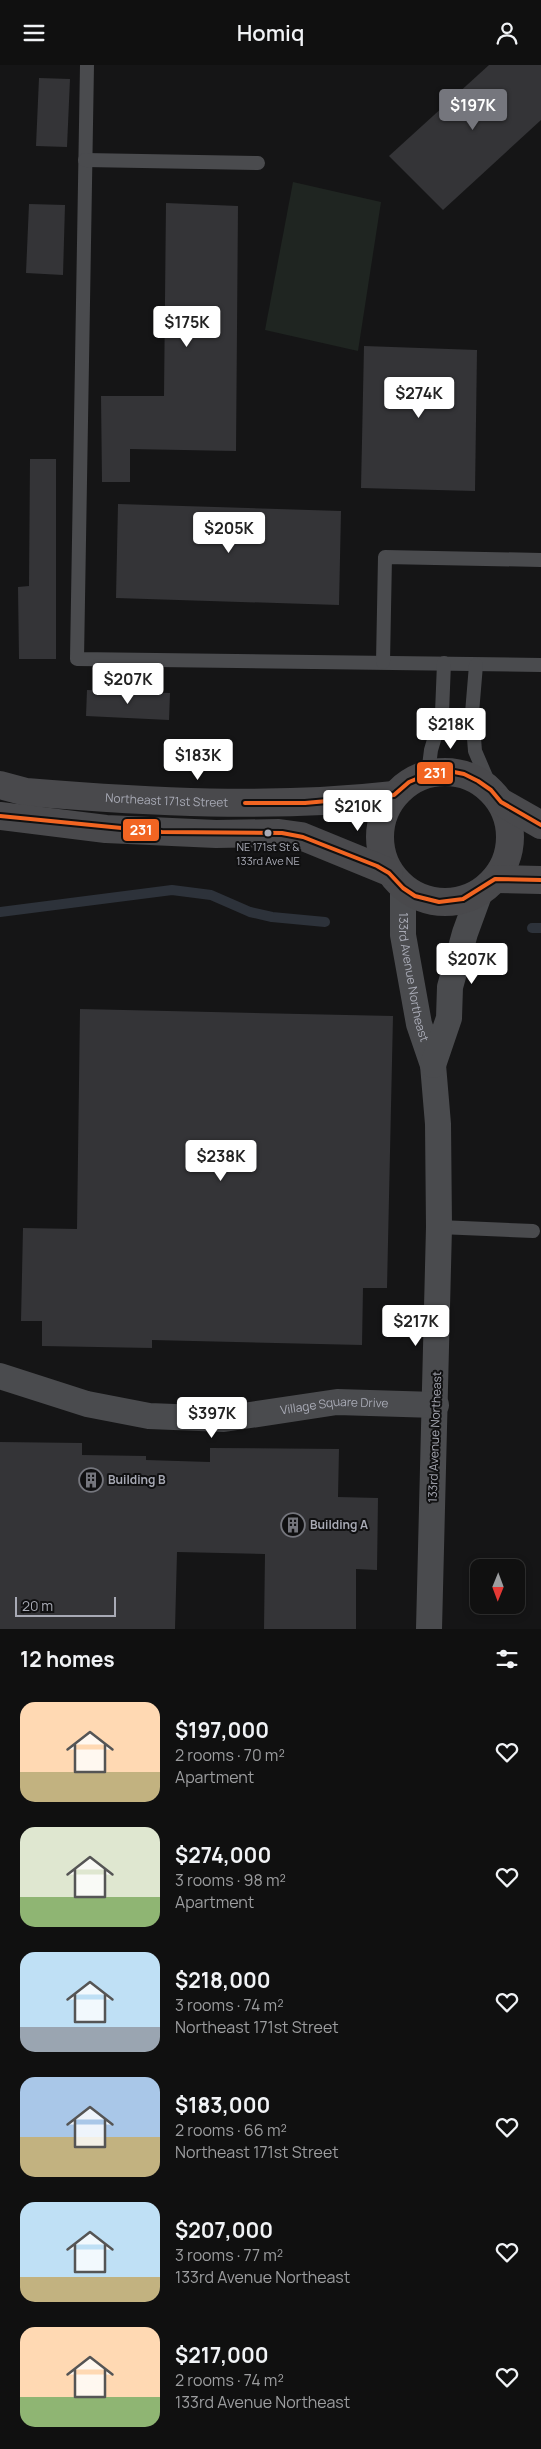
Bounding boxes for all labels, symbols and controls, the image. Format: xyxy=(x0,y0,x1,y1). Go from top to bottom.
text: Homiq xyxy=(237,18,304,48)
icon: menu xyxy=(20,19,48,47)
icon: person xyxy=(493,19,521,47)
pin: $197K xyxy=(438,88,508,131)
text: $197K xyxy=(450,94,496,116)
pin: $175K xyxy=(152,305,222,348)
text: $175K xyxy=(164,311,210,333)
pin: $274K xyxy=(384,377,454,419)
text: $274K xyxy=(395,382,443,404)
pin: $205K xyxy=(194,511,264,554)
text: $205K xyxy=(204,517,254,539)
pin: $207K xyxy=(93,663,163,705)
text: $207K xyxy=(104,668,153,690)
pin: $218K xyxy=(416,707,486,750)
text: $218K xyxy=(428,713,474,735)
pin: $183K xyxy=(163,739,233,781)
text: $183K xyxy=(175,744,221,766)
line badge: 231 xyxy=(416,761,454,785)
text: 231 xyxy=(424,763,446,782)
street label: Northeast 171st Street xyxy=(105,789,229,811)
pin: $210K xyxy=(323,789,393,832)
text: $210K xyxy=(334,795,382,817)
line badge: 231 xyxy=(122,818,160,842)
text: 231 xyxy=(130,820,152,839)
marker: NE 171st St & 133rd Ave NE xyxy=(263,828,273,838)
place label: NE 171st St & 133rd Ave NE xyxy=(236,839,300,868)
street label: 133rd Avenue Northeast xyxy=(395,912,434,1044)
pin: $207K xyxy=(437,943,507,985)
text: $207K xyxy=(448,948,497,970)
pin: $238K xyxy=(186,1139,256,1182)
text: $238K xyxy=(196,1145,246,1167)
pin: $217K xyxy=(381,1305,451,1347)
text: $217K xyxy=(393,1310,439,1332)
street label: 133rd Avenue Northeast xyxy=(424,1371,445,1503)
street label: Village Square Drive xyxy=(279,1393,389,1418)
pin: $397K xyxy=(177,1397,247,1439)
text: $397K xyxy=(188,1402,236,1424)
building icon: Building B xyxy=(78,1467,104,1493)
place label: Building B xyxy=(108,1471,166,1488)
building icon: Building A xyxy=(280,1512,306,1538)
place label: Building A xyxy=(310,1516,368,1533)
north arrow xyxy=(470,1559,525,1614)
map controls xyxy=(470,1559,525,1614)
scale bar xyxy=(15,1594,116,1617)
text: 20 m xyxy=(22,1596,53,1615)
text: 12 homes xyxy=(20,1645,115,1673)
icon: filters xyxy=(493,1645,521,1673)
text: $197,000 xyxy=(175,1716,269,1744)
icon: home xyxy=(60,1722,120,1782)
icon: heart xyxy=(493,1738,521,1766)
text: 2 rooms · 70 m² xyxy=(175,1744,285,1766)
text: Apartment xyxy=(175,1766,254,1788)
text: $274,000 xyxy=(175,1841,271,1869)
icon: home xyxy=(60,1847,120,1907)
icon: heart xyxy=(493,1863,521,1891)
text: 3 rooms · 98 m² xyxy=(175,1869,286,1891)
text: Apartment xyxy=(175,1891,254,1913)
text: $218,000 xyxy=(175,1966,271,1994)
icon: home xyxy=(60,1972,120,2032)
icon: heart xyxy=(493,1988,521,2016)
text: 3 rooms · 74 m² xyxy=(175,1994,284,2016)
text: Northeast 171st Street xyxy=(175,2016,339,2038)
text: $183,000 xyxy=(175,2091,270,2119)
icon: home xyxy=(60,2097,120,2157)
icon: heart xyxy=(493,2113,521,2141)
text: 2 rooms · 66 m² xyxy=(175,2119,287,2141)
text: Northeast 171st Street xyxy=(175,2141,339,2163)
text: $207,000 xyxy=(175,2216,273,2244)
icon: home xyxy=(60,2222,120,2282)
icon: heart xyxy=(493,2238,521,2266)
text: 3 rooms · 77 m² xyxy=(175,2244,283,2266)
text: 133rd Avenue Northeast xyxy=(175,2266,350,2288)
text: $217,000 xyxy=(175,2341,269,2369)
icon: home xyxy=(60,2347,120,2407)
icon: heart xyxy=(493,2363,521,2391)
text: 2 rooms · 74 m² xyxy=(175,2369,284,2391)
text: 133rd Avenue Northeast xyxy=(175,2391,350,2413)

